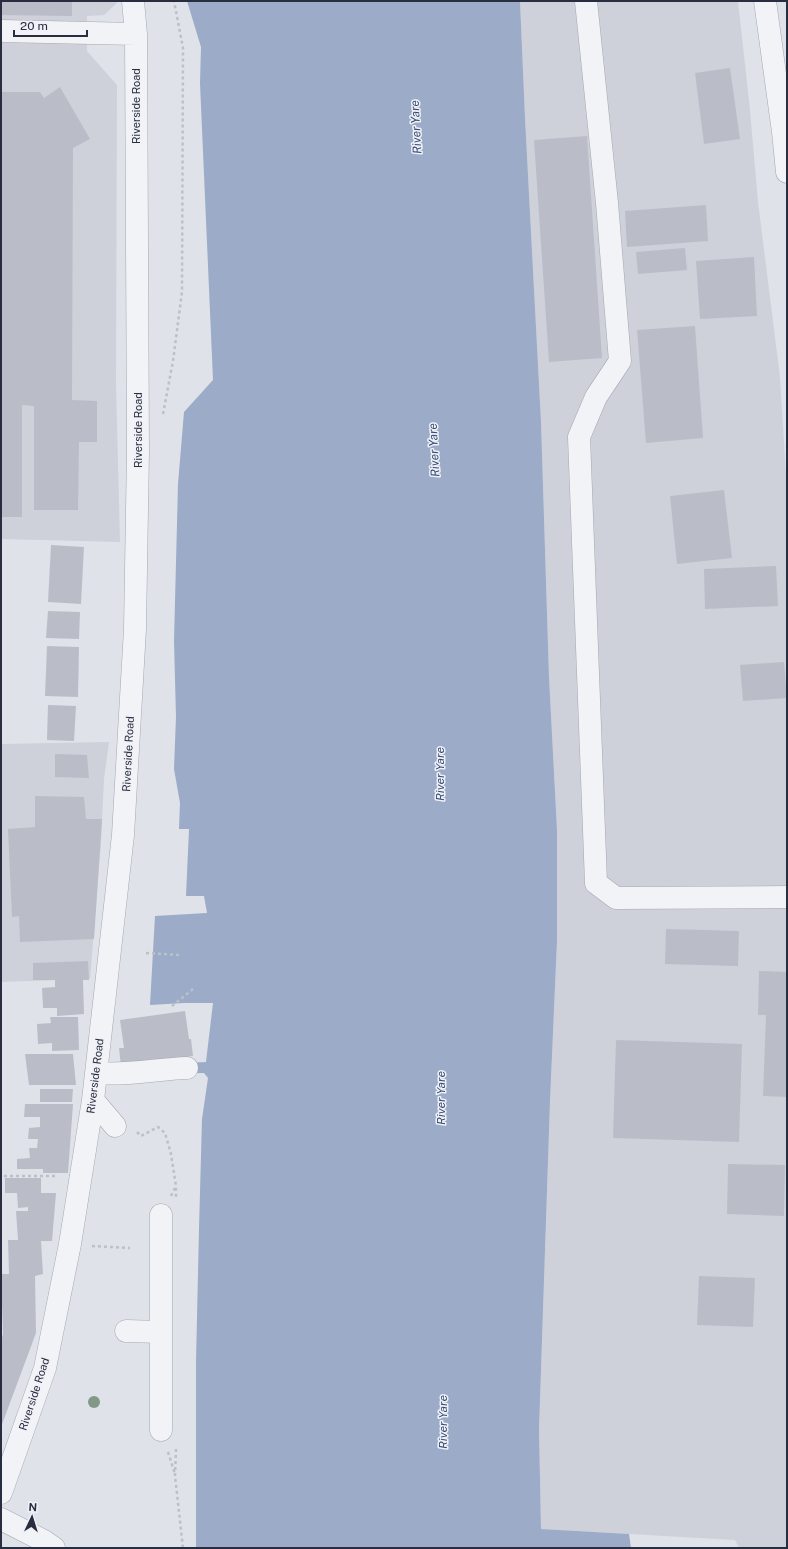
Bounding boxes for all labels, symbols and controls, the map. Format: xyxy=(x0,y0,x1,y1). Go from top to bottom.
scale bar xyxy=(14,12,87,38)
text: 20 m xyxy=(20,19,48,33)
street label: Riverside Road xyxy=(130,68,142,144)
water label: River Yare xyxy=(408,99,424,154)
street label: Riverside Road xyxy=(132,392,144,468)
water label: River Yare xyxy=(426,422,442,477)
street label: Riverside Road xyxy=(120,716,136,792)
water label: River Yare xyxy=(433,747,447,801)
street label: Riverside Road xyxy=(84,1038,106,1114)
water label: River Yare xyxy=(434,1071,448,1125)
street label: Riverside Road xyxy=(17,1356,51,1432)
water label: River Yare xyxy=(436,1395,450,1449)
north arrow xyxy=(12,1497,52,1537)
text: N xyxy=(28,1501,37,1513)

